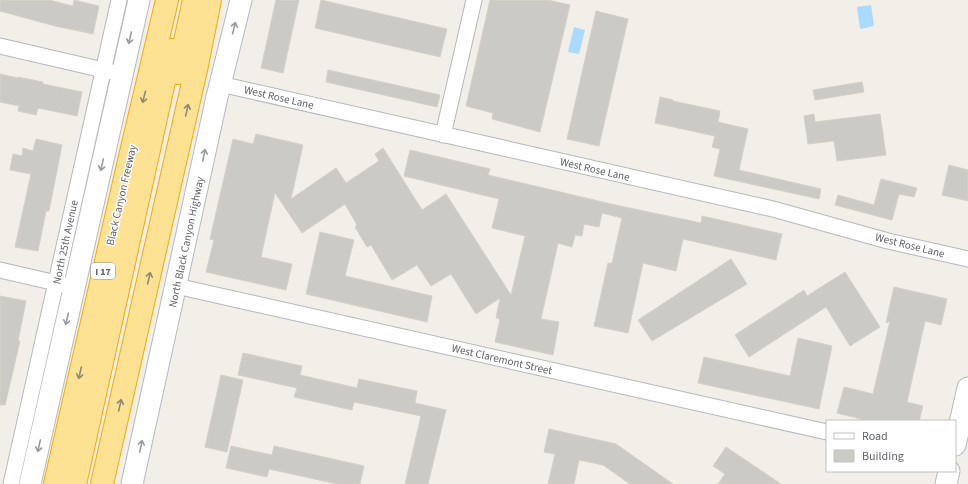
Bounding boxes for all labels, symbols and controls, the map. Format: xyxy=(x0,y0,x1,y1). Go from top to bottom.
one-way arrow xyxy=(231,22,238,35)
one-way arrow xyxy=(126,31,133,44)
street label: West Rose Lane xyxy=(243,82,316,113)
one-way arrow xyxy=(140,90,148,103)
one-way arrow xyxy=(184,104,192,117)
street label: Black Canyon Freeway xyxy=(103,143,140,247)
one-way arrow xyxy=(201,149,209,162)
street label: West Rose Lane xyxy=(559,154,632,185)
one-way arrow xyxy=(97,158,105,171)
street label: North Black Canyon Highway xyxy=(165,175,208,309)
street label: North 25th Avenue xyxy=(49,198,82,286)
street label: West Rose Lane xyxy=(874,230,947,261)
road number: I 17 xyxy=(91,263,115,279)
one-way arrow xyxy=(146,272,154,285)
one-way arrow xyxy=(63,312,71,325)
street label: West Claremont Street xyxy=(450,341,554,378)
one-way arrow xyxy=(76,367,84,380)
one-way arrow xyxy=(117,399,125,412)
legend xyxy=(826,420,956,472)
text: Road xyxy=(862,428,888,445)
one-way arrow xyxy=(34,439,42,452)
one-way arrow xyxy=(137,440,145,453)
text: Building xyxy=(862,448,904,465)

